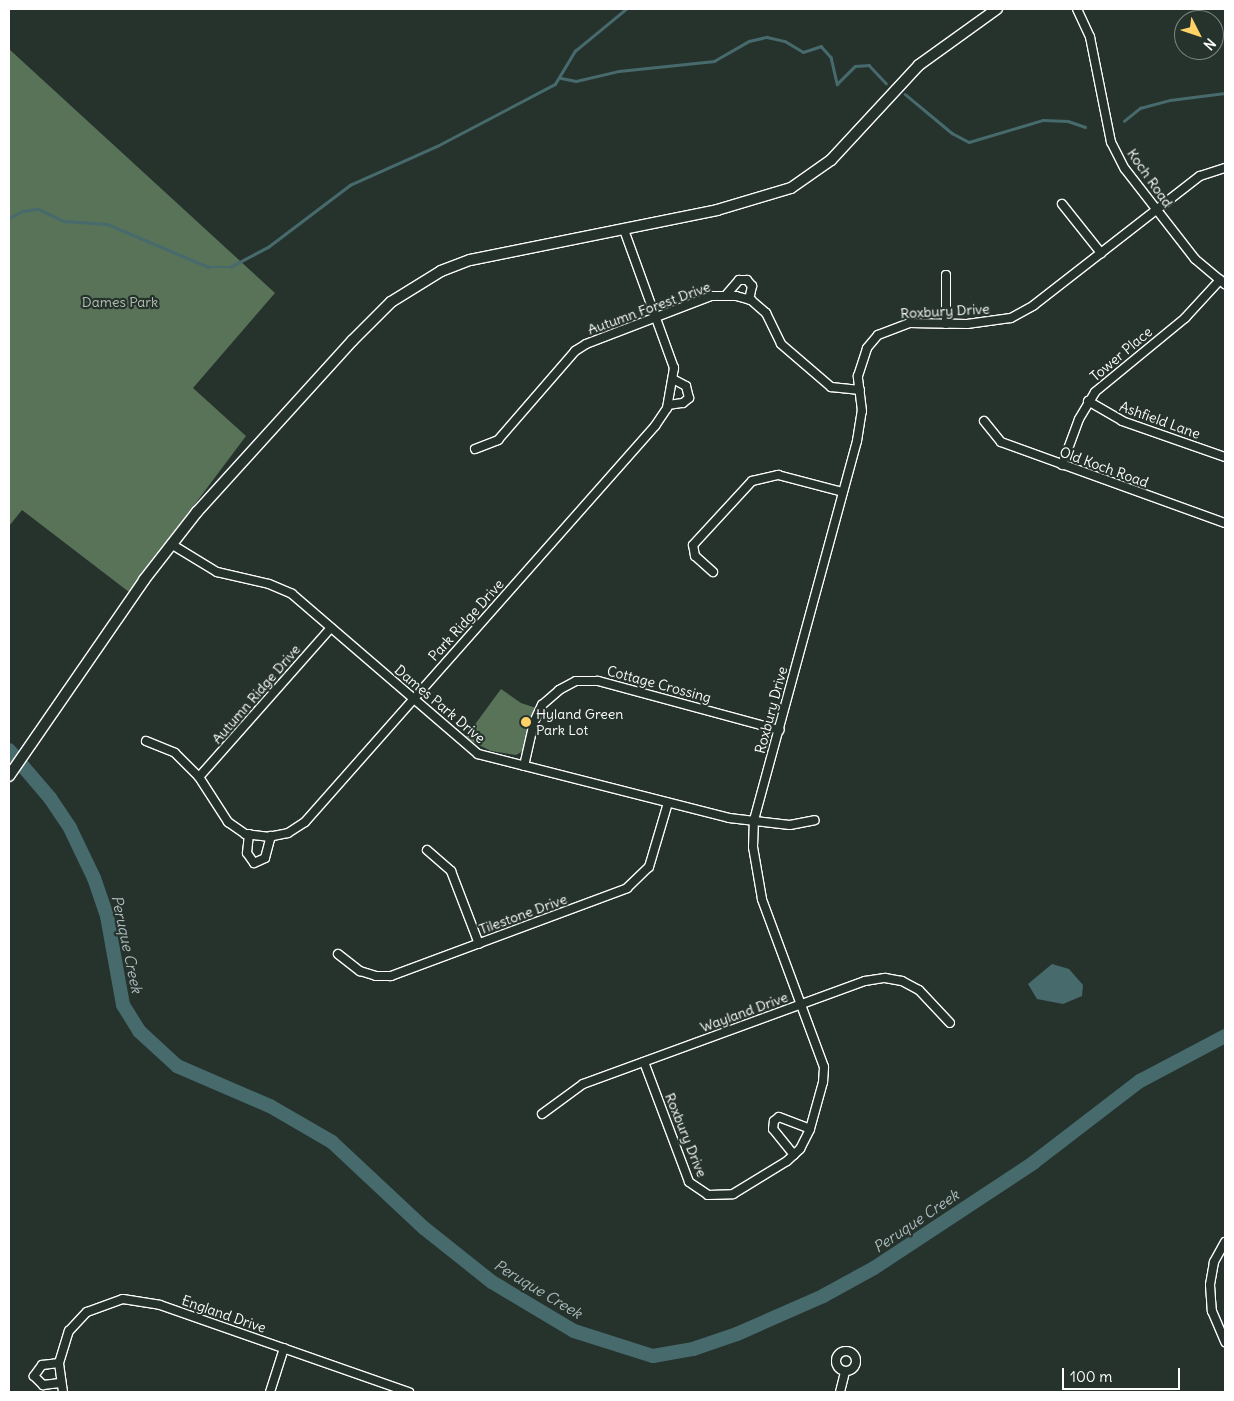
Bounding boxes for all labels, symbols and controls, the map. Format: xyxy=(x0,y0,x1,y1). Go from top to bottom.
north arrow xyxy=(1174,10,1224,60)
text: N xyxy=(1200,35,1220,54)
street label: Koch Road xyxy=(1124,145,1176,211)
street label: Autumn Forest Drive xyxy=(585,278,713,338)
park label: Dames Park xyxy=(82,294,158,310)
street label: Roxbury Drive xyxy=(900,300,990,322)
street label: Tower Place xyxy=(1087,323,1155,385)
street label: Ashfield Lane xyxy=(1117,398,1203,442)
street label: Old Koch Road xyxy=(1057,443,1151,491)
street label: Park Ridge Drive xyxy=(425,576,507,664)
street label: Autumn Ridge Drive xyxy=(208,641,304,747)
street label: Dames Park Drive xyxy=(391,661,489,747)
street label: Cottage Crossing xyxy=(605,662,713,706)
street label: Roxbury Drive xyxy=(751,665,791,755)
place label: Hyland Green Park Lot xyxy=(536,706,623,739)
marker: Hyland Green Park Lot xyxy=(520,716,532,728)
street label: Tilestone Drive xyxy=(477,890,569,938)
water label: Peruque Creek xyxy=(108,894,146,994)
street label: Wayland Drive xyxy=(698,988,790,1036)
street label: Roxbury Drive xyxy=(661,1090,711,1180)
water label: Peruque Creek xyxy=(870,1186,962,1256)
water label: Peruque Creek xyxy=(491,1256,585,1322)
street label: England Drive xyxy=(180,1292,268,1336)
scale bar xyxy=(1064,1358,1182,1390)
text: 100 m xyxy=(1070,1367,1112,1386)

